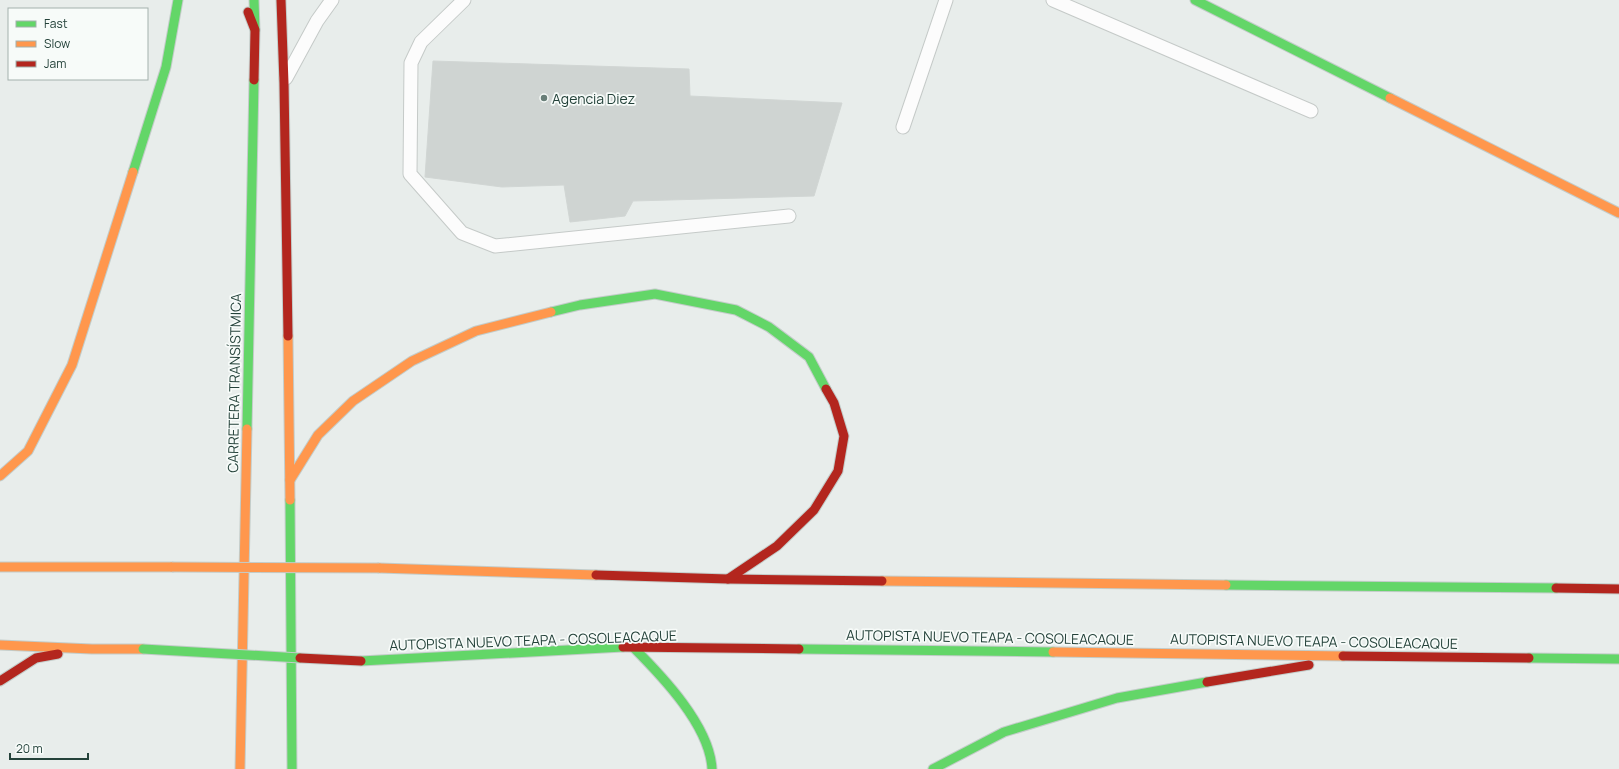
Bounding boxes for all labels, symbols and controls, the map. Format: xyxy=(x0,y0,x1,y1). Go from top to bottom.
legend xyxy=(8,8,148,80)
text: Fast xyxy=(44,15,68,32)
text: Slow xyxy=(44,35,70,52)
text: Jam xyxy=(44,55,66,72)
place label: Agencia Diez xyxy=(552,89,635,108)
marker: Agencia Diez xyxy=(539,93,549,103)
street label: CARRETERA TRANSÍSTMICA xyxy=(223,293,245,473)
street label: AUTOPISTA NUEVO TEAPA - COSOLEACAQUE xyxy=(389,625,677,655)
street label: AUTOPISTA NUEVO TEAPA - COSOLEACAQUE xyxy=(846,625,1134,649)
street label: AUTOPISTA NUEVO TEAPA - COSOLEACAQUE xyxy=(1170,629,1458,653)
scale bar xyxy=(10,735,88,761)
text: 20 m xyxy=(16,740,43,757)

